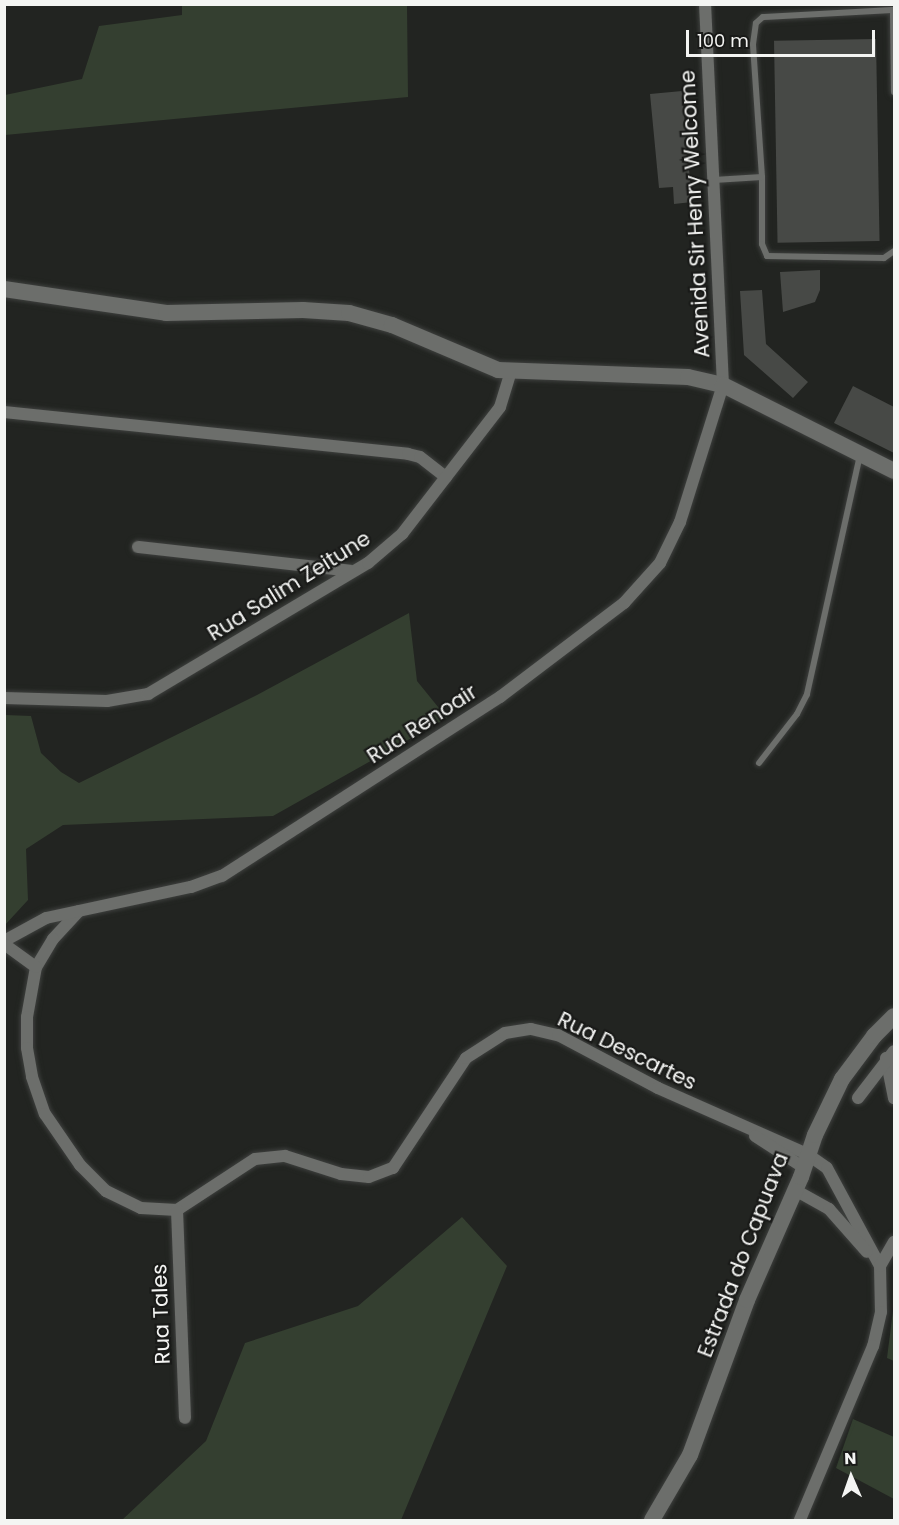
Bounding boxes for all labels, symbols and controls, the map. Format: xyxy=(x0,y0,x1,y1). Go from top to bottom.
scale bar xyxy=(689,18,878,56)
text: 100 m xyxy=(697,28,749,53)
street label: Avenida Sir Henry Welcome xyxy=(675,69,715,359)
street label: Rua Salim Zeitune xyxy=(203,526,375,646)
street label: Rua Renoair xyxy=(362,679,482,769)
street label: Rua Descartes xyxy=(554,1007,700,1095)
street label: Estrada do Capuava xyxy=(692,1149,794,1361)
street label: Rua Tales xyxy=(147,1263,175,1365)
north arrow xyxy=(821,1447,881,1507)
text: N xyxy=(844,1447,857,1470)

